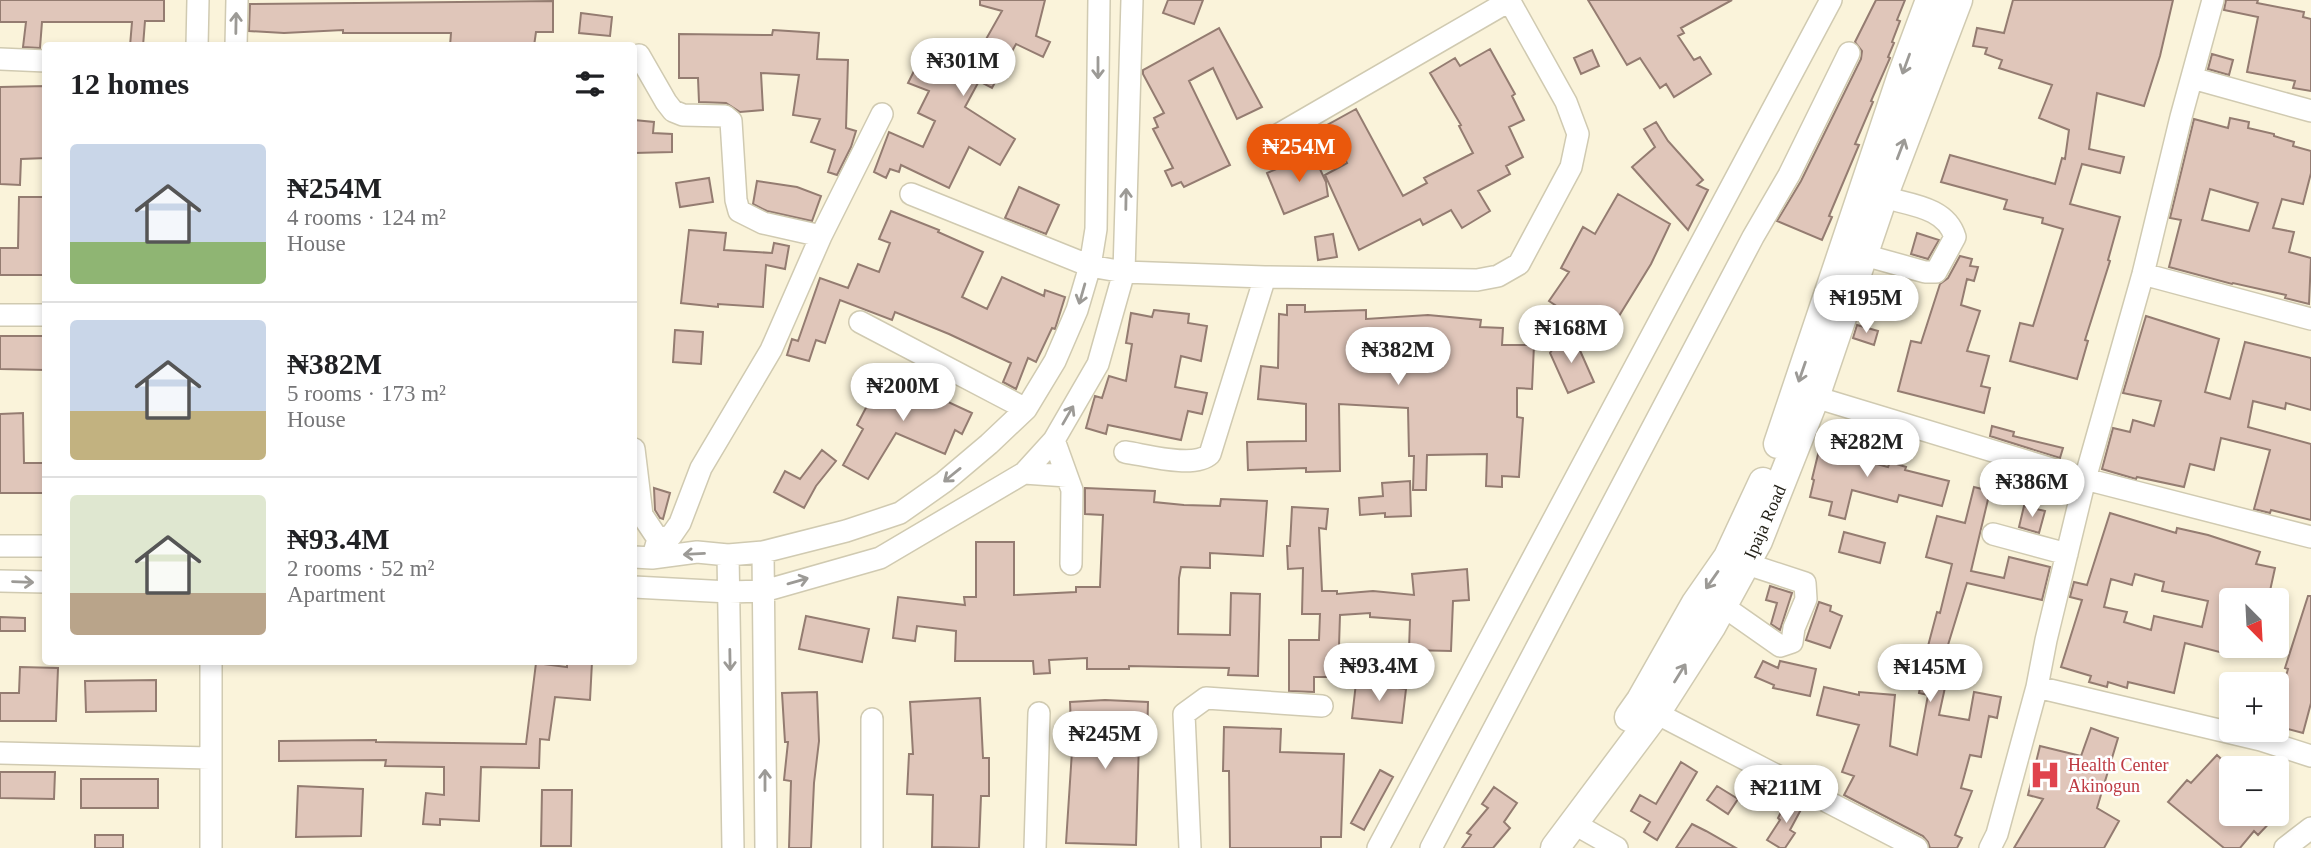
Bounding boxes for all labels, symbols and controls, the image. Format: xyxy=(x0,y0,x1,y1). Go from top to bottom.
one-way arrow xyxy=(230,12,243,35)
pin: ₦301M xyxy=(914,38,1012,98)
text: ₦301M xyxy=(927,48,999,73)
one-way arrow xyxy=(1899,53,1912,75)
one-way arrow xyxy=(1091,56,1104,79)
icon: filters xyxy=(571,65,609,103)
text: 12 homes xyxy=(70,67,189,100)
pin: ₦254M xyxy=(1250,124,1348,184)
text: ₦254M xyxy=(1263,134,1335,159)
one-way arrow xyxy=(1896,139,1909,161)
text: ₦254M xyxy=(287,171,382,204)
icon: home xyxy=(126,172,210,256)
one-way arrow xyxy=(1119,188,1132,211)
text: 4 rooms · 124 m² xyxy=(287,205,446,230)
text: House xyxy=(287,231,346,256)
pin: ₦195M xyxy=(1817,276,1915,335)
one-way arrow xyxy=(1074,283,1087,305)
text: ₦195M xyxy=(1830,285,1902,310)
pin: ₦168M xyxy=(1522,306,1620,365)
text: ₦168M xyxy=(1535,315,1607,340)
pin: ₦382M xyxy=(1349,328,1447,387)
text: ₦382M xyxy=(1362,337,1434,362)
text: ₦382M xyxy=(287,347,382,380)
icon: home xyxy=(126,348,210,432)
one-way arrow xyxy=(1795,361,1807,383)
pin: ₦200M xyxy=(854,364,952,423)
text: ₦200M xyxy=(867,373,939,398)
text: 5 rooms · 173 m² xyxy=(287,381,446,406)
one-way arrow xyxy=(1061,406,1075,426)
text: House xyxy=(287,407,346,432)
pin: ₦282M xyxy=(1818,420,1916,479)
text: ₦282M xyxy=(1831,429,1903,454)
pin: ₦386M xyxy=(1983,460,2081,519)
one-way arrow xyxy=(943,467,961,483)
text: ₦386M xyxy=(1996,469,2068,494)
street label: Ipaja Road xyxy=(1740,482,1790,562)
text: ₦93.4M xyxy=(287,522,389,555)
icon: home xyxy=(126,523,210,607)
one-way arrow xyxy=(683,547,706,560)
text: 2 rooms · 52 m² xyxy=(287,556,434,581)
one-way arrow xyxy=(1705,570,1719,589)
one-way arrow xyxy=(786,574,809,587)
one-way arrow xyxy=(11,575,34,588)
text: Apartment xyxy=(287,582,385,607)
north arrow xyxy=(2219,588,2289,658)
map controls xyxy=(2219,588,2289,826)
pin: ₦93.4M xyxy=(1322,644,1436,703)
pin: ₦145M xyxy=(1881,644,1979,704)
one-way arrow xyxy=(723,649,737,672)
text: ₦93.4M xyxy=(1340,653,1418,678)
text: ₦145M xyxy=(1894,654,1966,679)
one-way arrow xyxy=(1673,664,1688,683)
button: + xyxy=(2219,672,2289,742)
pin: ₦245M xyxy=(1056,712,1154,771)
text: ₦245M xyxy=(1069,721,1141,746)
place label: Health Center Akinogun xyxy=(2068,755,2168,796)
button: − xyxy=(2219,756,2289,826)
hospital icon: Health Center Akinogun xyxy=(2028,758,2062,792)
pin: ₦211M xyxy=(1737,766,1835,825)
one-way arrow xyxy=(758,769,772,792)
text: ₦211M xyxy=(1750,775,1822,800)

